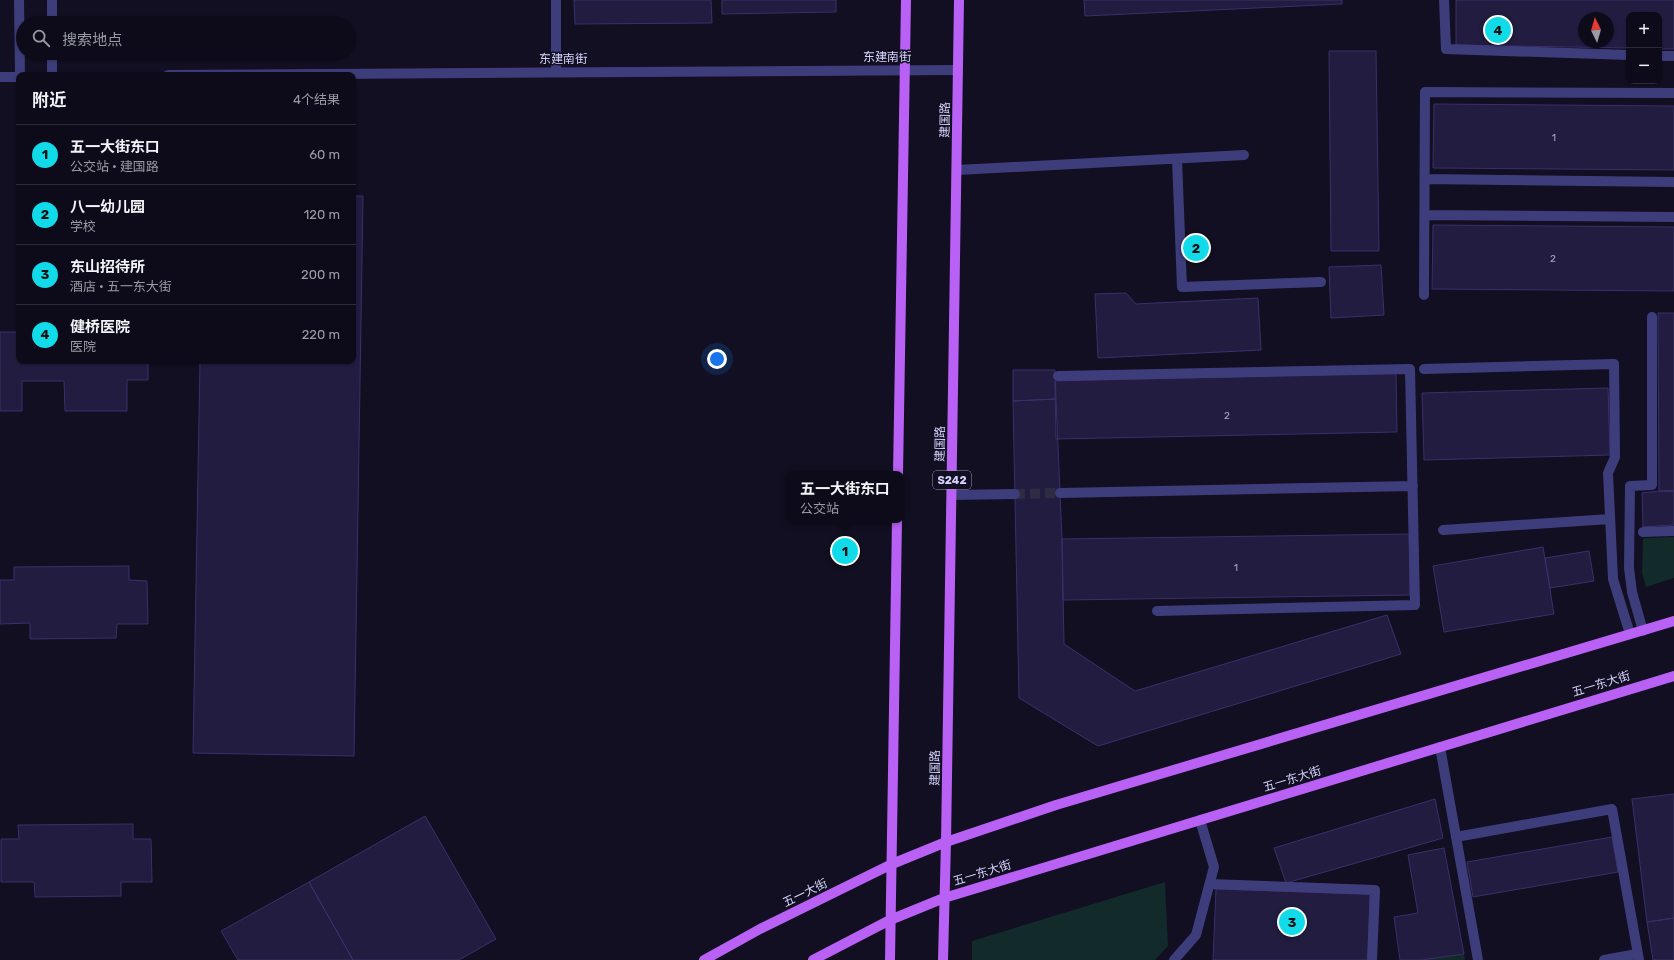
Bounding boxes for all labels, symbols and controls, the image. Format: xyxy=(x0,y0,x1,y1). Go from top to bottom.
north arrow xyxy=(1578,12,1614,48)
map controls xyxy=(1626,12,1662,84)
button: + xyxy=(1626,12,1662,48)
pin: 4 xyxy=(1485,15,1511,45)
search box xyxy=(16,16,356,60)
icon: search xyxy=(30,27,52,49)
text: 搜索地点 xyxy=(62,31,122,49)
button: − xyxy=(1626,48,1662,84)
street label: 东建南街 xyxy=(863,50,911,64)
street label: 东建南街 xyxy=(539,52,587,66)
text: 附近 xyxy=(32,90,66,110)
text: 4个结果 xyxy=(293,92,340,107)
street label: 建国路 xyxy=(938,102,952,138)
house number: 1 xyxy=(1552,132,1556,144)
text: 五一大街东口 xyxy=(70,138,160,156)
text: 1 xyxy=(42,147,48,162)
text: 60 m xyxy=(309,147,340,162)
text: 公交站 · 建国路 xyxy=(70,159,159,174)
text: 八一幼儿园 xyxy=(70,198,145,216)
text: 2 xyxy=(41,207,49,222)
text: 120 m xyxy=(304,207,340,222)
text: 学校 xyxy=(70,219,96,234)
pin: 2 xyxy=(1183,233,1209,263)
house number: 2 xyxy=(1550,253,1556,265)
text: 东山招待所 xyxy=(70,258,145,276)
text: 3 xyxy=(41,267,49,282)
text: 200 m xyxy=(301,267,340,282)
text: 酒店 · 五一东大街 xyxy=(70,279,172,294)
text: 健桥医院 xyxy=(70,318,130,336)
text: 4 xyxy=(41,327,49,342)
text: 220 m xyxy=(302,327,340,342)
text: 医院 xyxy=(70,339,96,354)
your location xyxy=(707,349,727,369)
house number: 2 xyxy=(1224,410,1230,422)
street label: 建国路 xyxy=(933,426,947,462)
popup xyxy=(786,471,904,523)
road number: S242 xyxy=(933,471,971,489)
text: 五一大街东口 xyxy=(800,480,890,498)
text: 公交站 xyxy=(800,501,839,516)
pin: 1 xyxy=(832,536,858,566)
house number: 1 xyxy=(1234,562,1238,574)
street label: 五一东大街 xyxy=(1570,669,1632,699)
street label: 建国路 xyxy=(928,750,942,786)
street label: 五一东大街 xyxy=(1261,764,1323,794)
street label: 五一东大街 xyxy=(951,858,1013,888)
street label: 五一大街 xyxy=(780,876,830,910)
pin: 3 xyxy=(1279,907,1305,937)

